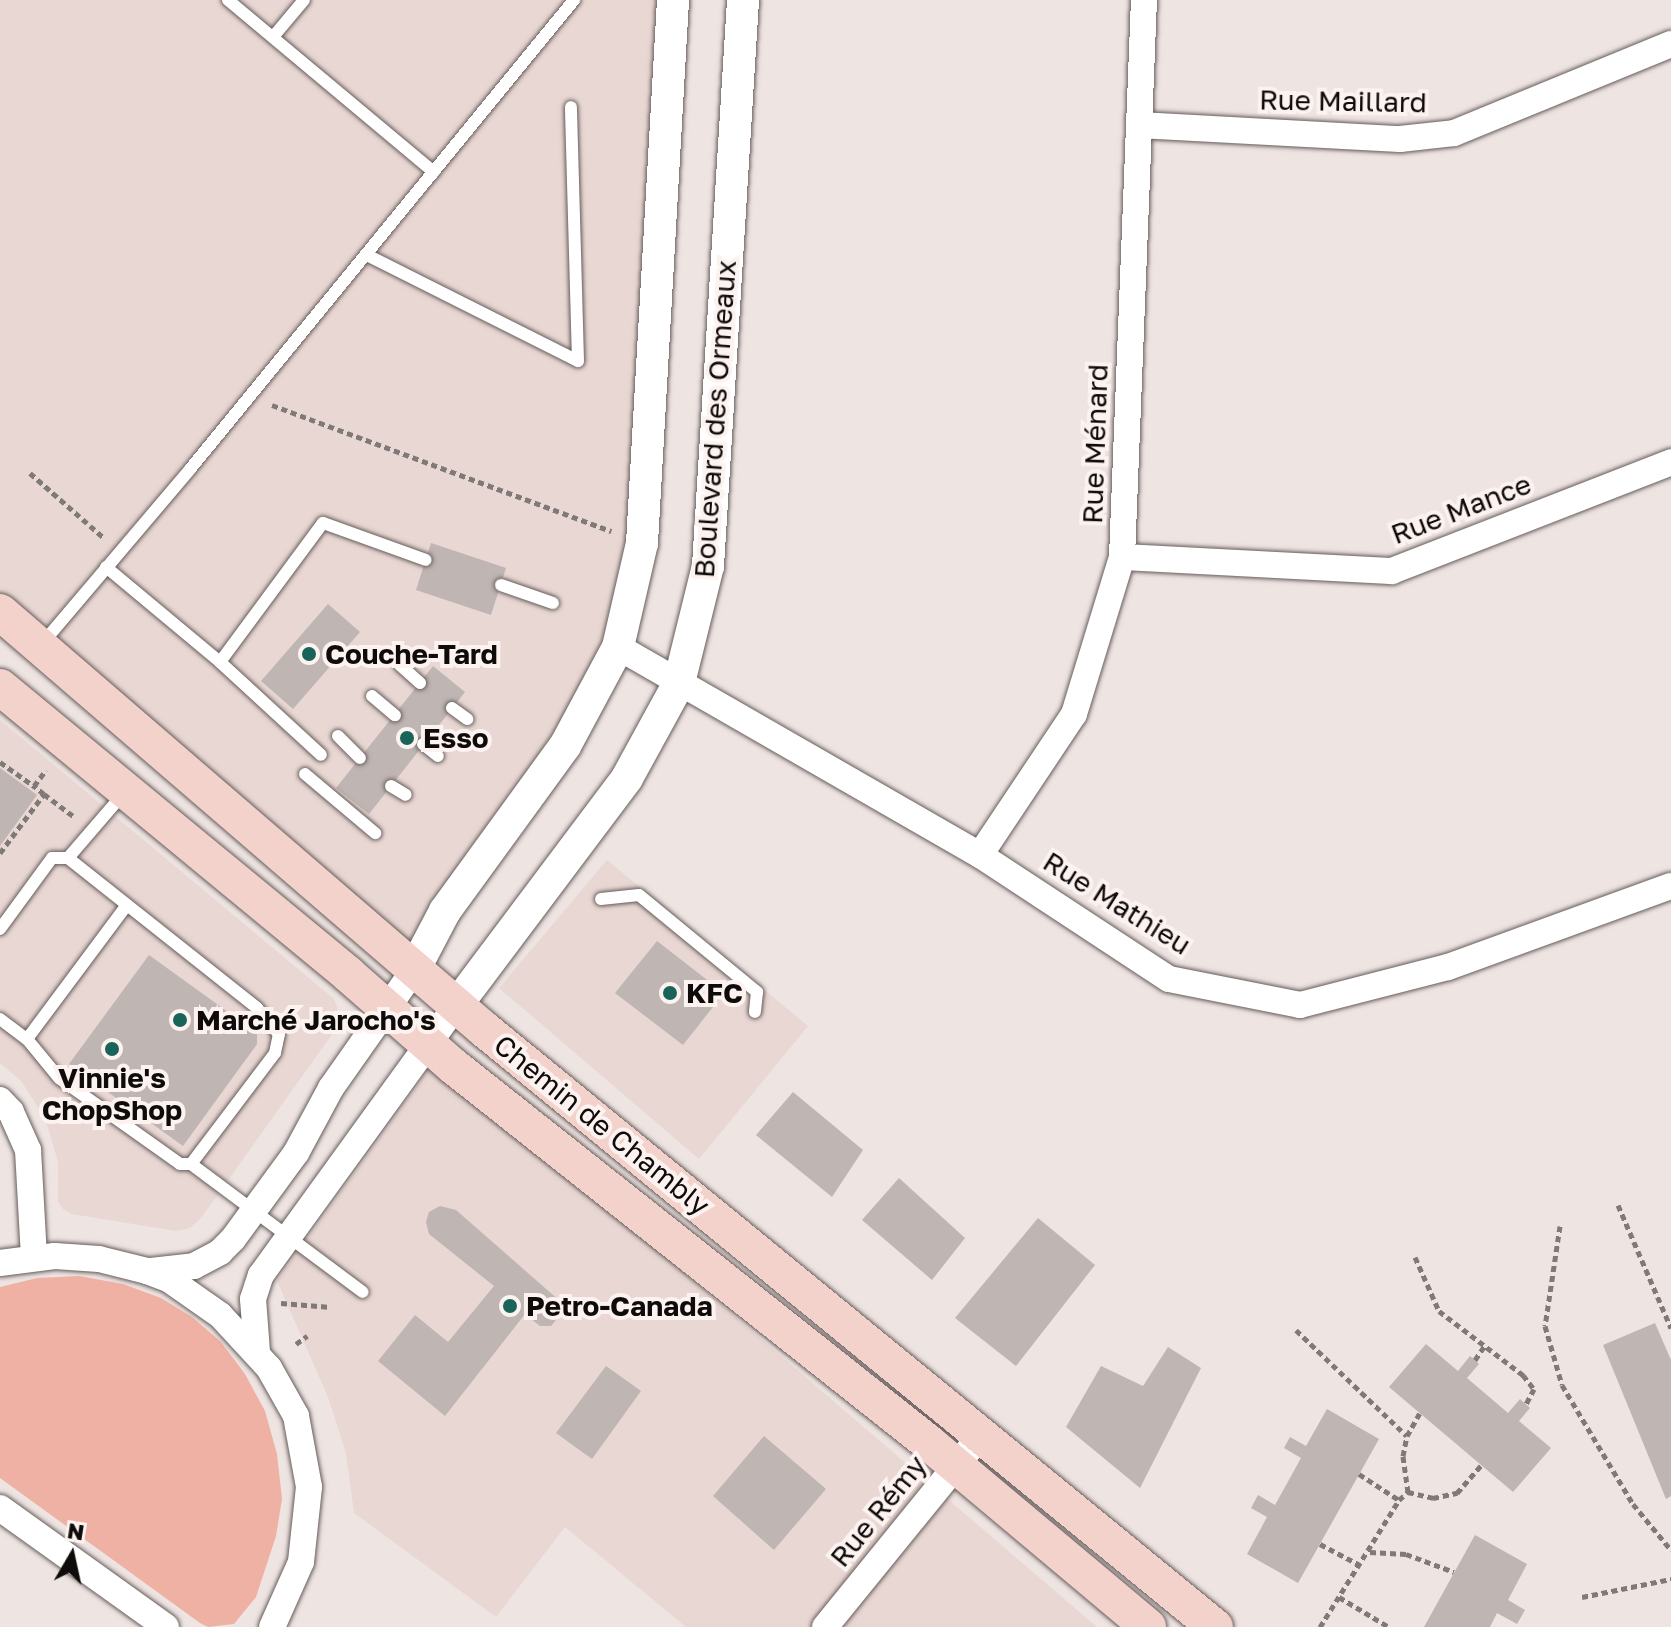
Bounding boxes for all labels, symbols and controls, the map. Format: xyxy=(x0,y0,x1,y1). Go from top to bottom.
street label: Rue Maillard xyxy=(1259,83,1427,119)
street label: Boulevard des Ormeaux xyxy=(687,259,743,579)
street label: Rue Ménard xyxy=(1075,364,1115,524)
street label: Rue Mance xyxy=(1386,467,1536,551)
place label: Couche-Tard xyxy=(325,637,498,671)
marker: Couche-Tard xyxy=(300,645,318,663)
place label: Esso xyxy=(423,721,489,755)
marker: Esso xyxy=(398,729,416,747)
street label: Rue Mathieu xyxy=(1037,844,1197,962)
place label: KFC xyxy=(686,976,743,1010)
marker: KFC xyxy=(661,984,679,1002)
place label: Marché Jarocho's xyxy=(196,1003,436,1037)
marker: Marché Jarocho's xyxy=(171,1011,189,1029)
street label: Chemin de Chambly xyxy=(487,1028,717,1222)
marker: Vinnie's ChopShop xyxy=(103,1040,121,1058)
place label: Vinnie's ChopShop xyxy=(42,1061,182,1127)
place label: Petro-Canada xyxy=(526,1289,713,1323)
marker: Petro-Canada xyxy=(501,1297,519,1315)
street label: Rue Rémy xyxy=(823,1449,933,1573)
north arrow xyxy=(32,1515,112,1595)
text: N xyxy=(65,1516,86,1545)

